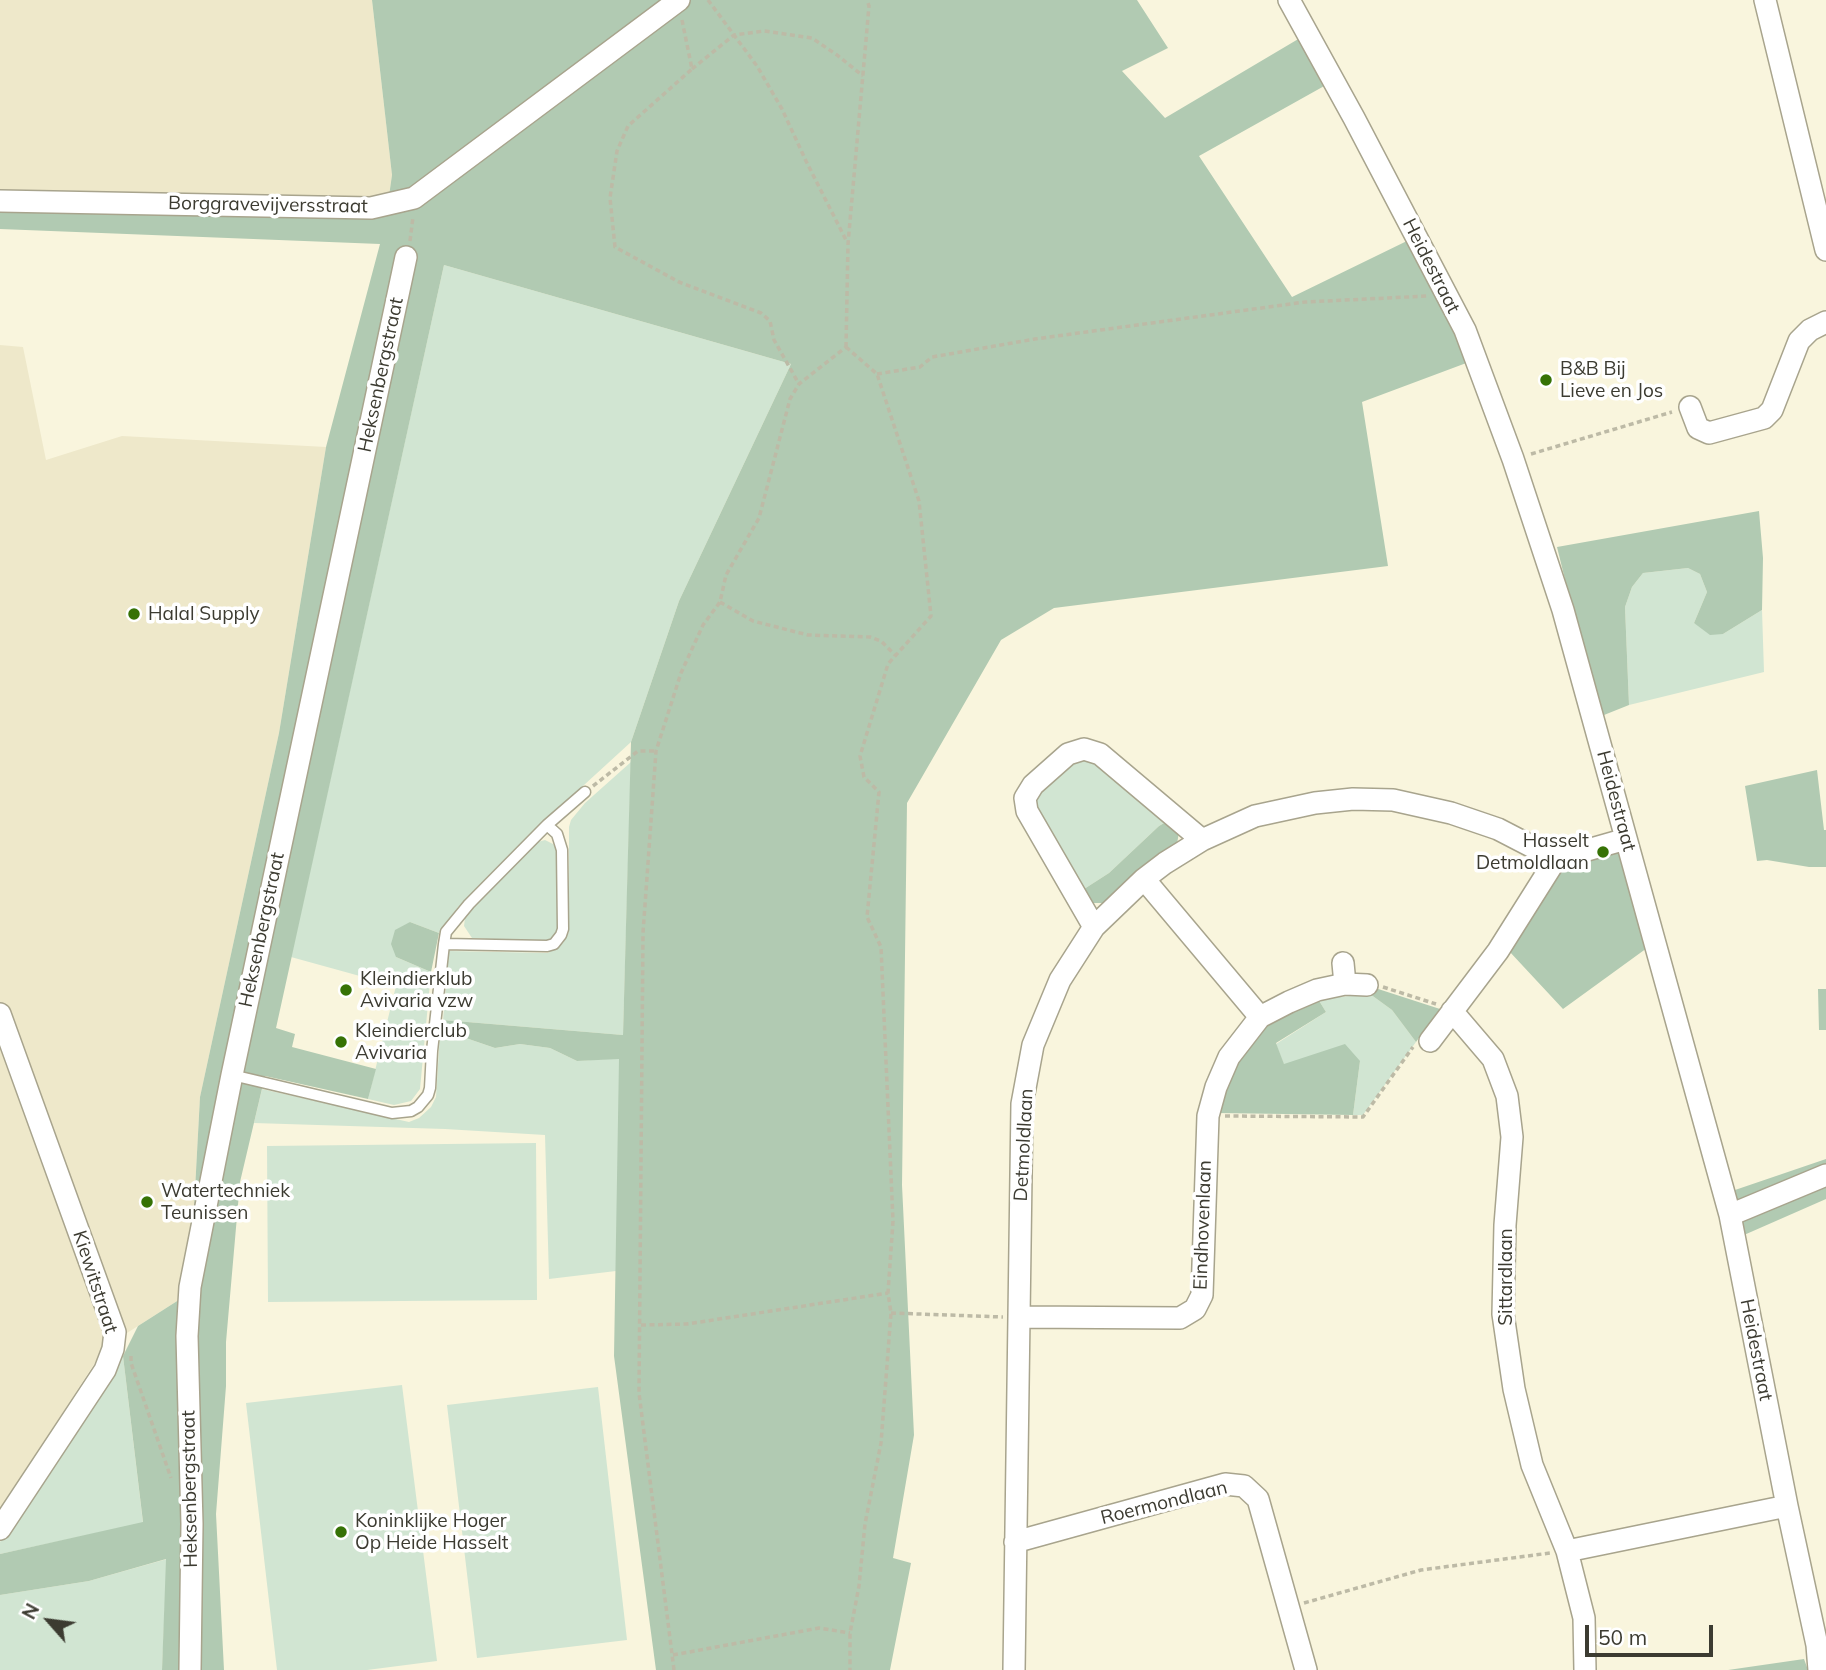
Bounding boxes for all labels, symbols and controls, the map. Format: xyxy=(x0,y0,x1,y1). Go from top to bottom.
street label: Borggravevijversstraat xyxy=(168,192,368,218)
street label: Heidestraat xyxy=(1397,215,1465,317)
street label: Heksenbergstraat xyxy=(353,296,409,454)
place label: B&B Bij Lieve en Jos xyxy=(1560,358,1663,402)
marker: B&B Bij Lieve en Jos xyxy=(1538,372,1554,388)
place label: Halal Supply xyxy=(148,603,260,625)
marker: Halal Supply xyxy=(126,606,142,622)
street label: Heidestraat xyxy=(1592,748,1640,854)
place label: Hasselt Detmoldlaan xyxy=(1476,830,1589,874)
marker: Hasselt Detmoldlaan xyxy=(1595,844,1611,860)
street label: Heksenbergstraat xyxy=(234,851,290,1009)
place label: Kleindierklub Avivaria vzw xyxy=(360,968,473,1012)
marker: Kleindierklub Avivaria vzw xyxy=(338,982,354,998)
place label: Kleindierclub Avivaria xyxy=(355,1020,467,1064)
marker: Kleindierclub Avivaria xyxy=(333,1034,349,1050)
street label: Detmoldlaan xyxy=(1010,1088,1038,1202)
street label: Eindhovenlaan xyxy=(1189,1160,1217,1290)
place label: Watertechniek Teunissen xyxy=(161,1180,290,1224)
marker: Watertechniek Teunissen xyxy=(139,1194,155,1210)
street label: Kiewitstraat xyxy=(68,1228,122,1336)
street label: Sittardlaan xyxy=(1495,1228,1517,1326)
street label: Heidestraat xyxy=(1735,1297,1777,1403)
street label: Heksenbergstraat xyxy=(177,1410,203,1568)
street label: Roermondlaan xyxy=(1098,1476,1230,1530)
place label: Koninklijke Hoger Op Heide Hasselt xyxy=(355,1510,508,1554)
marker: Koninklijke Hoger Op Heide Hasselt xyxy=(333,1524,349,1540)
north arrow xyxy=(14,1586,84,1656)
text: N xyxy=(16,1599,44,1623)
scale bar xyxy=(1588,1610,1716,1654)
text: 50 m xyxy=(1598,1624,1647,1650)

